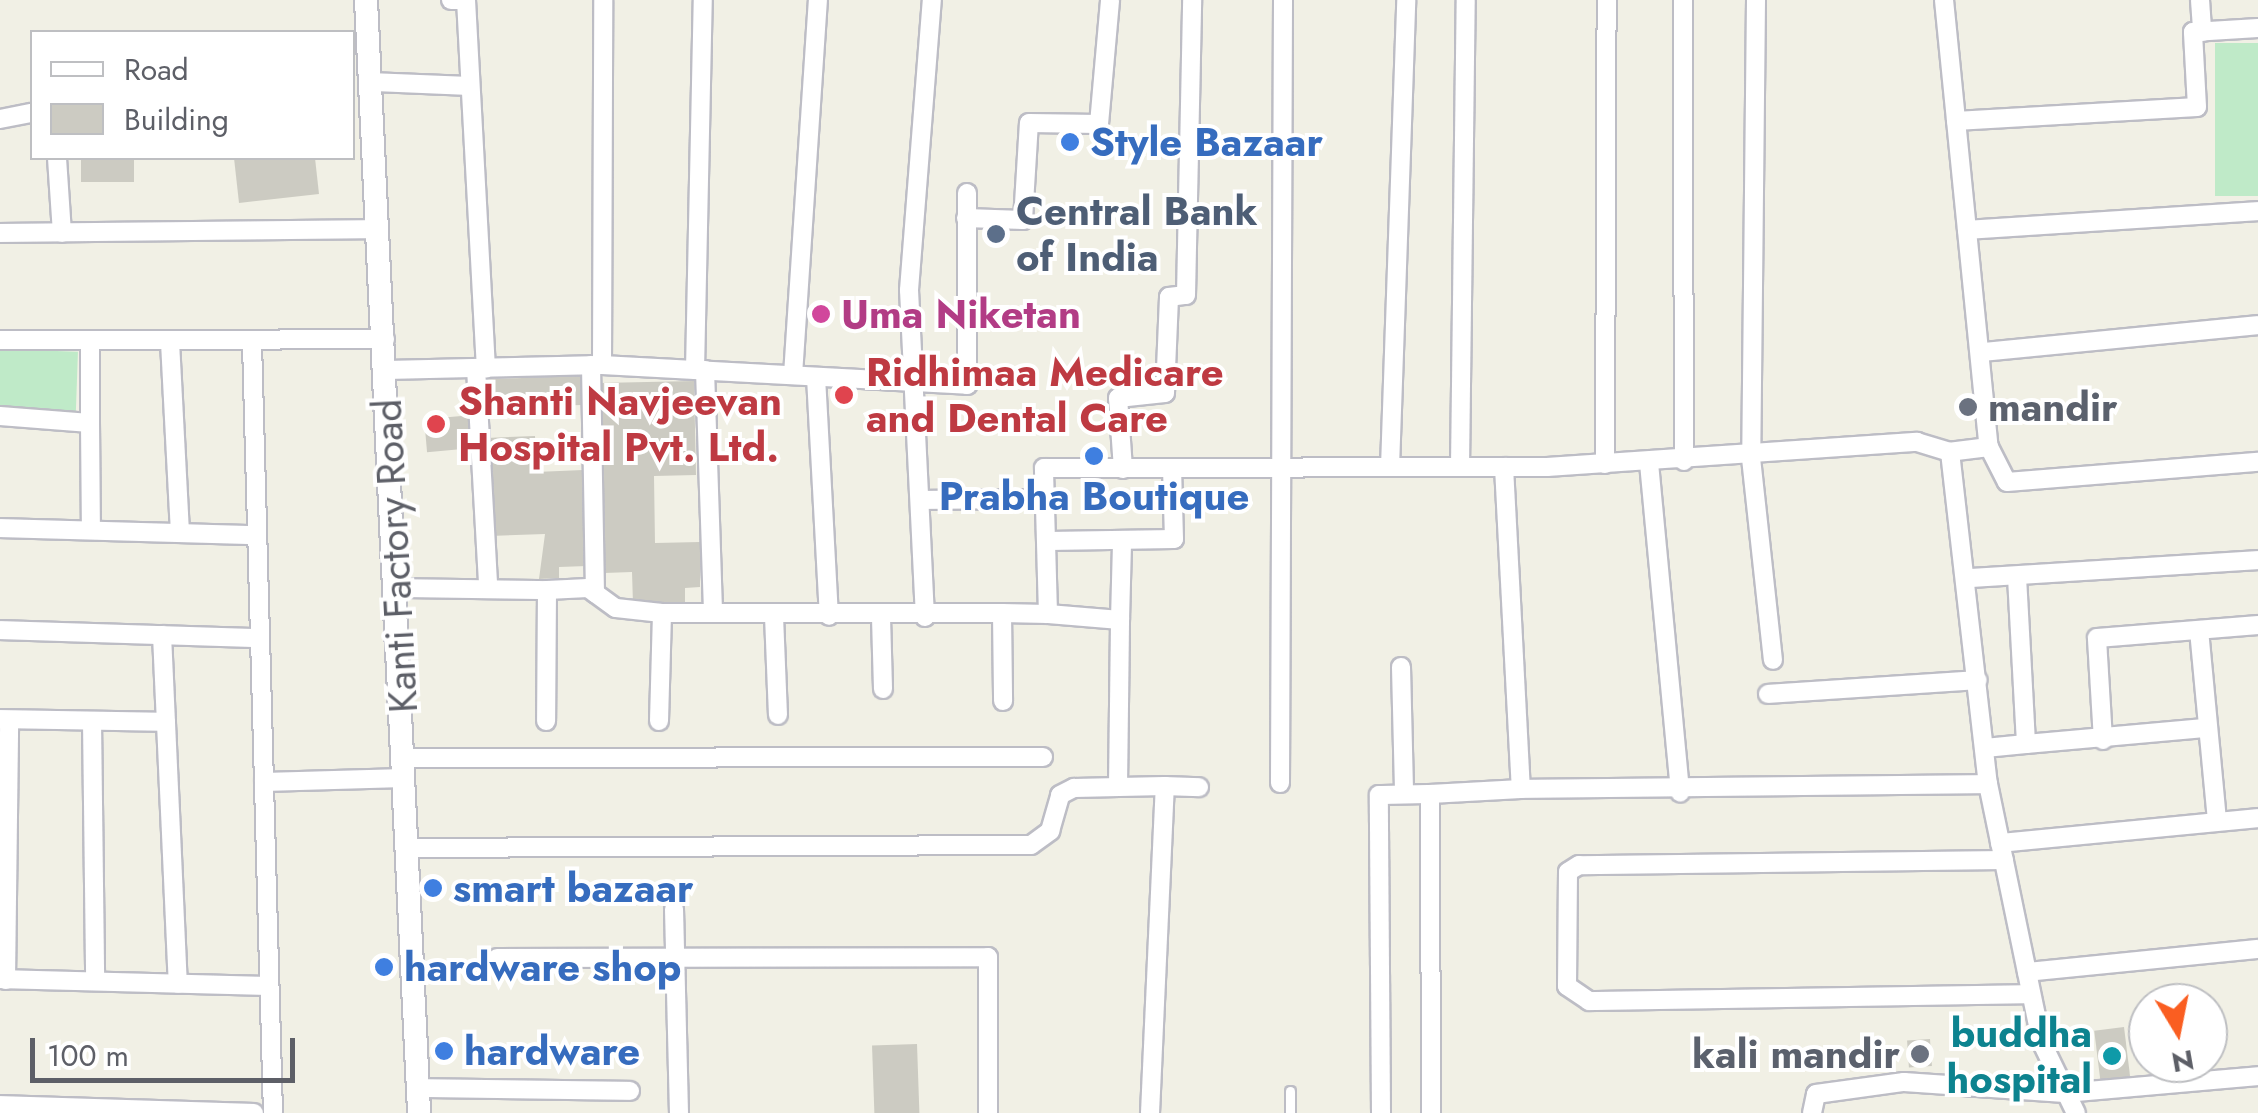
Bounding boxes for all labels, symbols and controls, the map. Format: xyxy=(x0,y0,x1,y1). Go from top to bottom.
legend xyxy=(30,30,355,160)
text: Road xyxy=(124,48,189,91)
text: Building xyxy=(124,98,229,141)
place label: Style Bazaar xyxy=(1090,118,1323,166)
marker: Style Bazaar xyxy=(1059,131,1081,153)
place label: Central Bank of India xyxy=(1016,187,1258,281)
marker: Central Bank of India xyxy=(985,223,1007,245)
place label: Uma Niketan xyxy=(841,290,1081,338)
marker: Uma Niketan xyxy=(810,303,832,325)
place label: Ridhimaa Medicare and Dental Care xyxy=(866,348,1224,442)
place label: Shanti Navjeevan Hospital Pvt. Ltd. xyxy=(458,377,782,471)
marker: Ridhimaa Medicare and Dental Care xyxy=(831,382,857,408)
place label: mandir xyxy=(1988,383,2118,431)
marker: mandir xyxy=(1957,396,1979,418)
street label: Kanti Factory Road xyxy=(363,398,427,714)
marker: Shanti Navjeevan Hospital Pvt. Ltd. xyxy=(423,411,449,437)
marker: Prabha Boutique xyxy=(1083,445,1105,467)
place label: Prabha Boutique xyxy=(939,472,1249,520)
place label: smart bazaar xyxy=(453,864,693,912)
marker: smart bazaar xyxy=(422,877,444,899)
place label: hardware shop xyxy=(404,943,681,991)
marker: hardware shop xyxy=(373,956,395,978)
north arrow xyxy=(2128,983,2228,1083)
place label: buddha hospital xyxy=(1947,1009,2092,1103)
scale bar xyxy=(35,1018,300,1080)
place label: hardware xyxy=(464,1027,640,1075)
place label: kali mandir xyxy=(1692,1030,1900,1078)
text: 100 m xyxy=(47,1034,129,1077)
text: N xyxy=(2168,1039,2197,1083)
marker: hardware xyxy=(433,1040,455,1062)
marker: kali mandir xyxy=(1909,1043,1931,1065)
marker: buddha hospital xyxy=(2101,1045,2123,1067)

